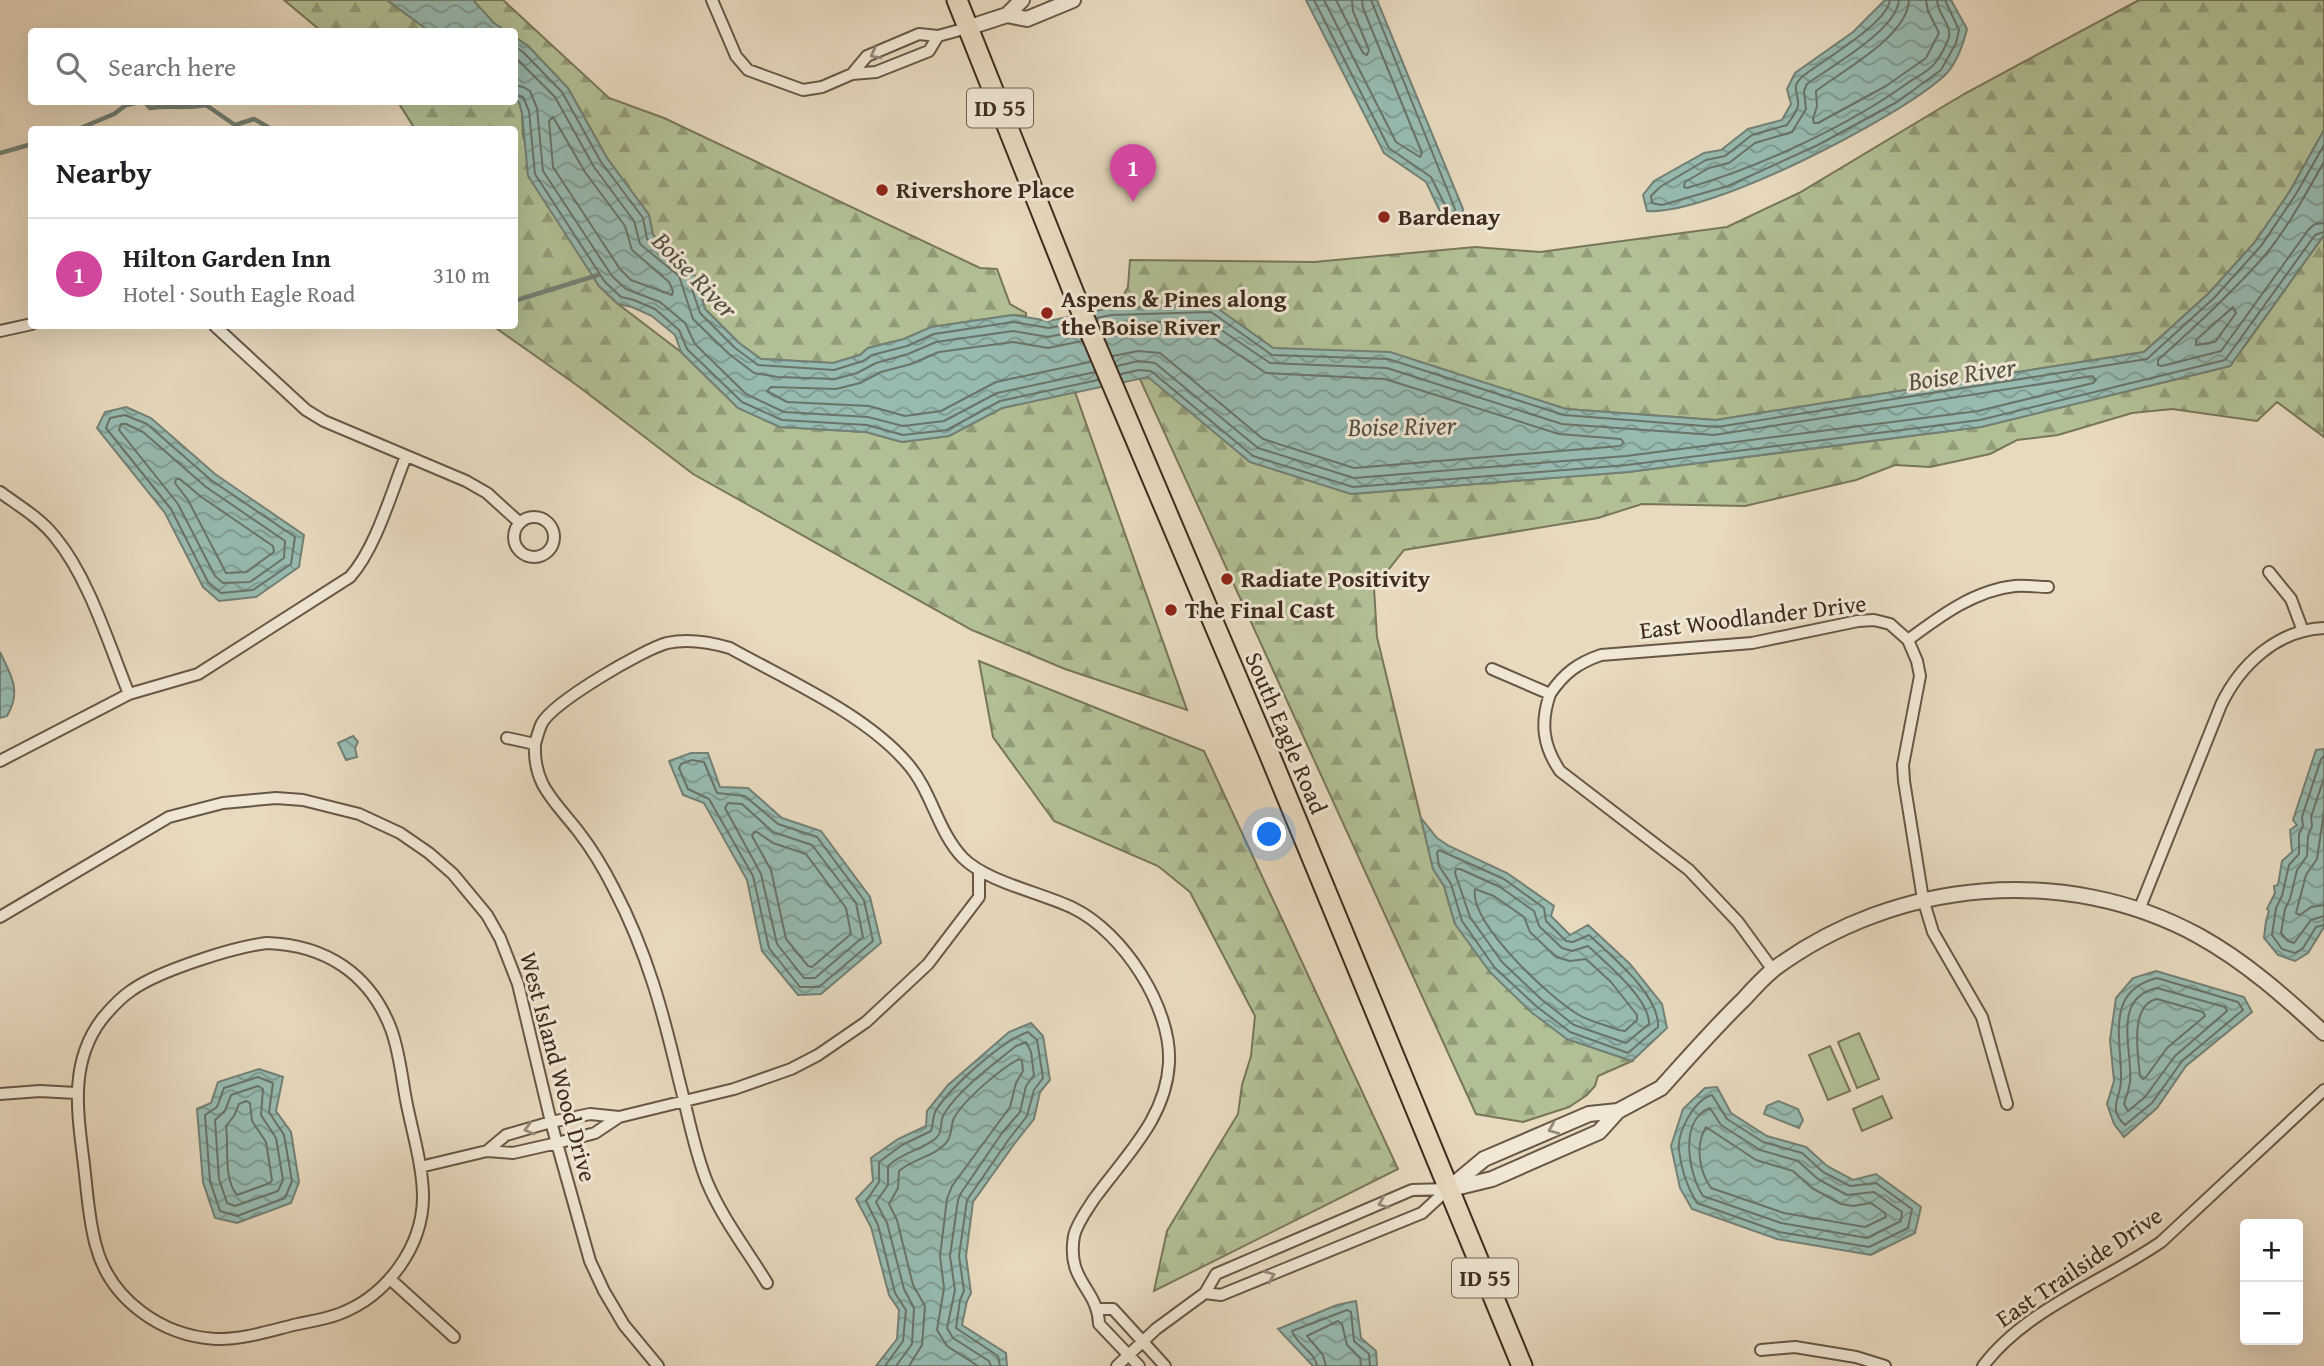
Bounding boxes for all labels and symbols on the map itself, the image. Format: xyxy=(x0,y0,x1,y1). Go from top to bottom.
one-way arrow xyxy=(869,46,882,59)
road number: ID 55 xyxy=(967,88,1033,128)
pin: 1 xyxy=(1110,144,1156,202)
place label: Rivershore Place xyxy=(896,172,1075,207)
marker: Rivershore Place xyxy=(874,182,890,198)
place label: Bardenay xyxy=(1398,199,1501,234)
marker: Bardenay xyxy=(1376,209,1392,225)
water label: Boise River xyxy=(643,221,748,328)
place label: Aspens & Pines along the Boise River xyxy=(1061,281,1287,344)
marker: Aspens & Pines along the Boise River xyxy=(1039,305,1055,321)
water label: Boise River xyxy=(1905,346,2020,401)
water label: Boise River xyxy=(1346,405,1458,446)
place label: Radiate Positivity xyxy=(1241,561,1431,596)
marker: Radiate Positivity xyxy=(1219,571,1235,587)
street label: East Woodlander Drive xyxy=(1638,585,1868,648)
place label: The Final Cast xyxy=(1185,592,1335,627)
marker: The Final Cast xyxy=(1163,602,1179,618)
street label: South Eagle Road xyxy=(1237,646,1336,819)
your location xyxy=(1252,817,1286,851)
street label: West Island Wood Drive xyxy=(511,948,606,1186)
one-way arrow xyxy=(523,1120,535,1135)
one-way arrow xyxy=(1548,1121,1560,1135)
one-way arrow xyxy=(1378,1195,1390,1209)
street label: East Trailside Drive xyxy=(1988,1198,2169,1335)
road number: ID 55 xyxy=(1452,1259,1518,1298)
one-way arrow xyxy=(1263,1270,1275,1284)

